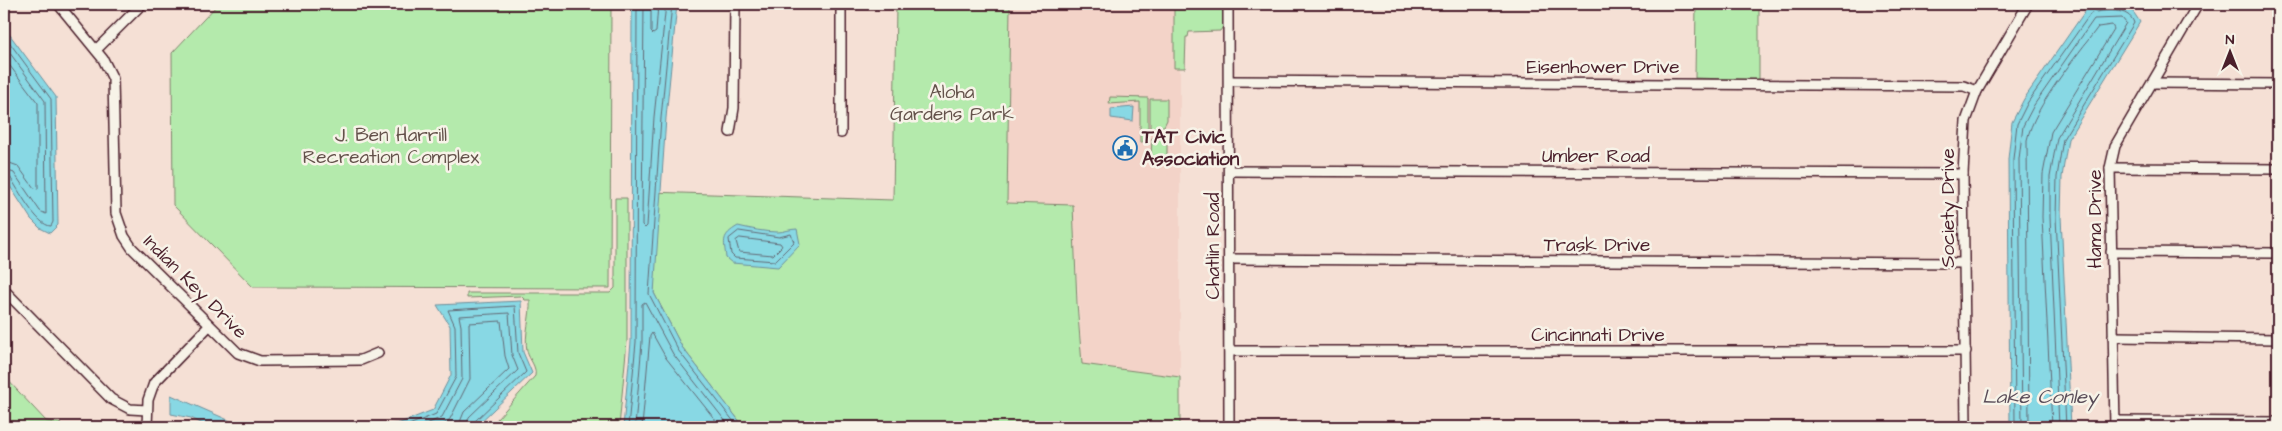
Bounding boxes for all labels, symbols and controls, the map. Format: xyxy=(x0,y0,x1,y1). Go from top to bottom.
north arrow xyxy=(2204,28,2254,78)
text: N xyxy=(2226,30,2235,50)
street label: Eisenhower Drive xyxy=(1526,54,1680,81)
park label: Aloha Gardens Park xyxy=(890,79,1014,128)
park label: J. Ben Harrill Recreation Complex xyxy=(303,122,479,171)
place label: TAT Civic Association xyxy=(1141,124,1240,173)
public building icon: TAT Civic Association xyxy=(1112,135,1138,161)
street label: Umber Road xyxy=(1542,143,1650,170)
street label: Society Drive xyxy=(1935,148,1963,268)
street label: Hama Drive xyxy=(2082,169,2109,269)
street label: Chatlin Road xyxy=(1200,192,1227,299)
street label: Indian Key Drive xyxy=(136,229,253,346)
street label: Trask Drive xyxy=(1544,232,1650,259)
street label: Cincinnati Drive xyxy=(1531,322,1665,349)
water label: Lake Conley xyxy=(1982,383,2100,412)

